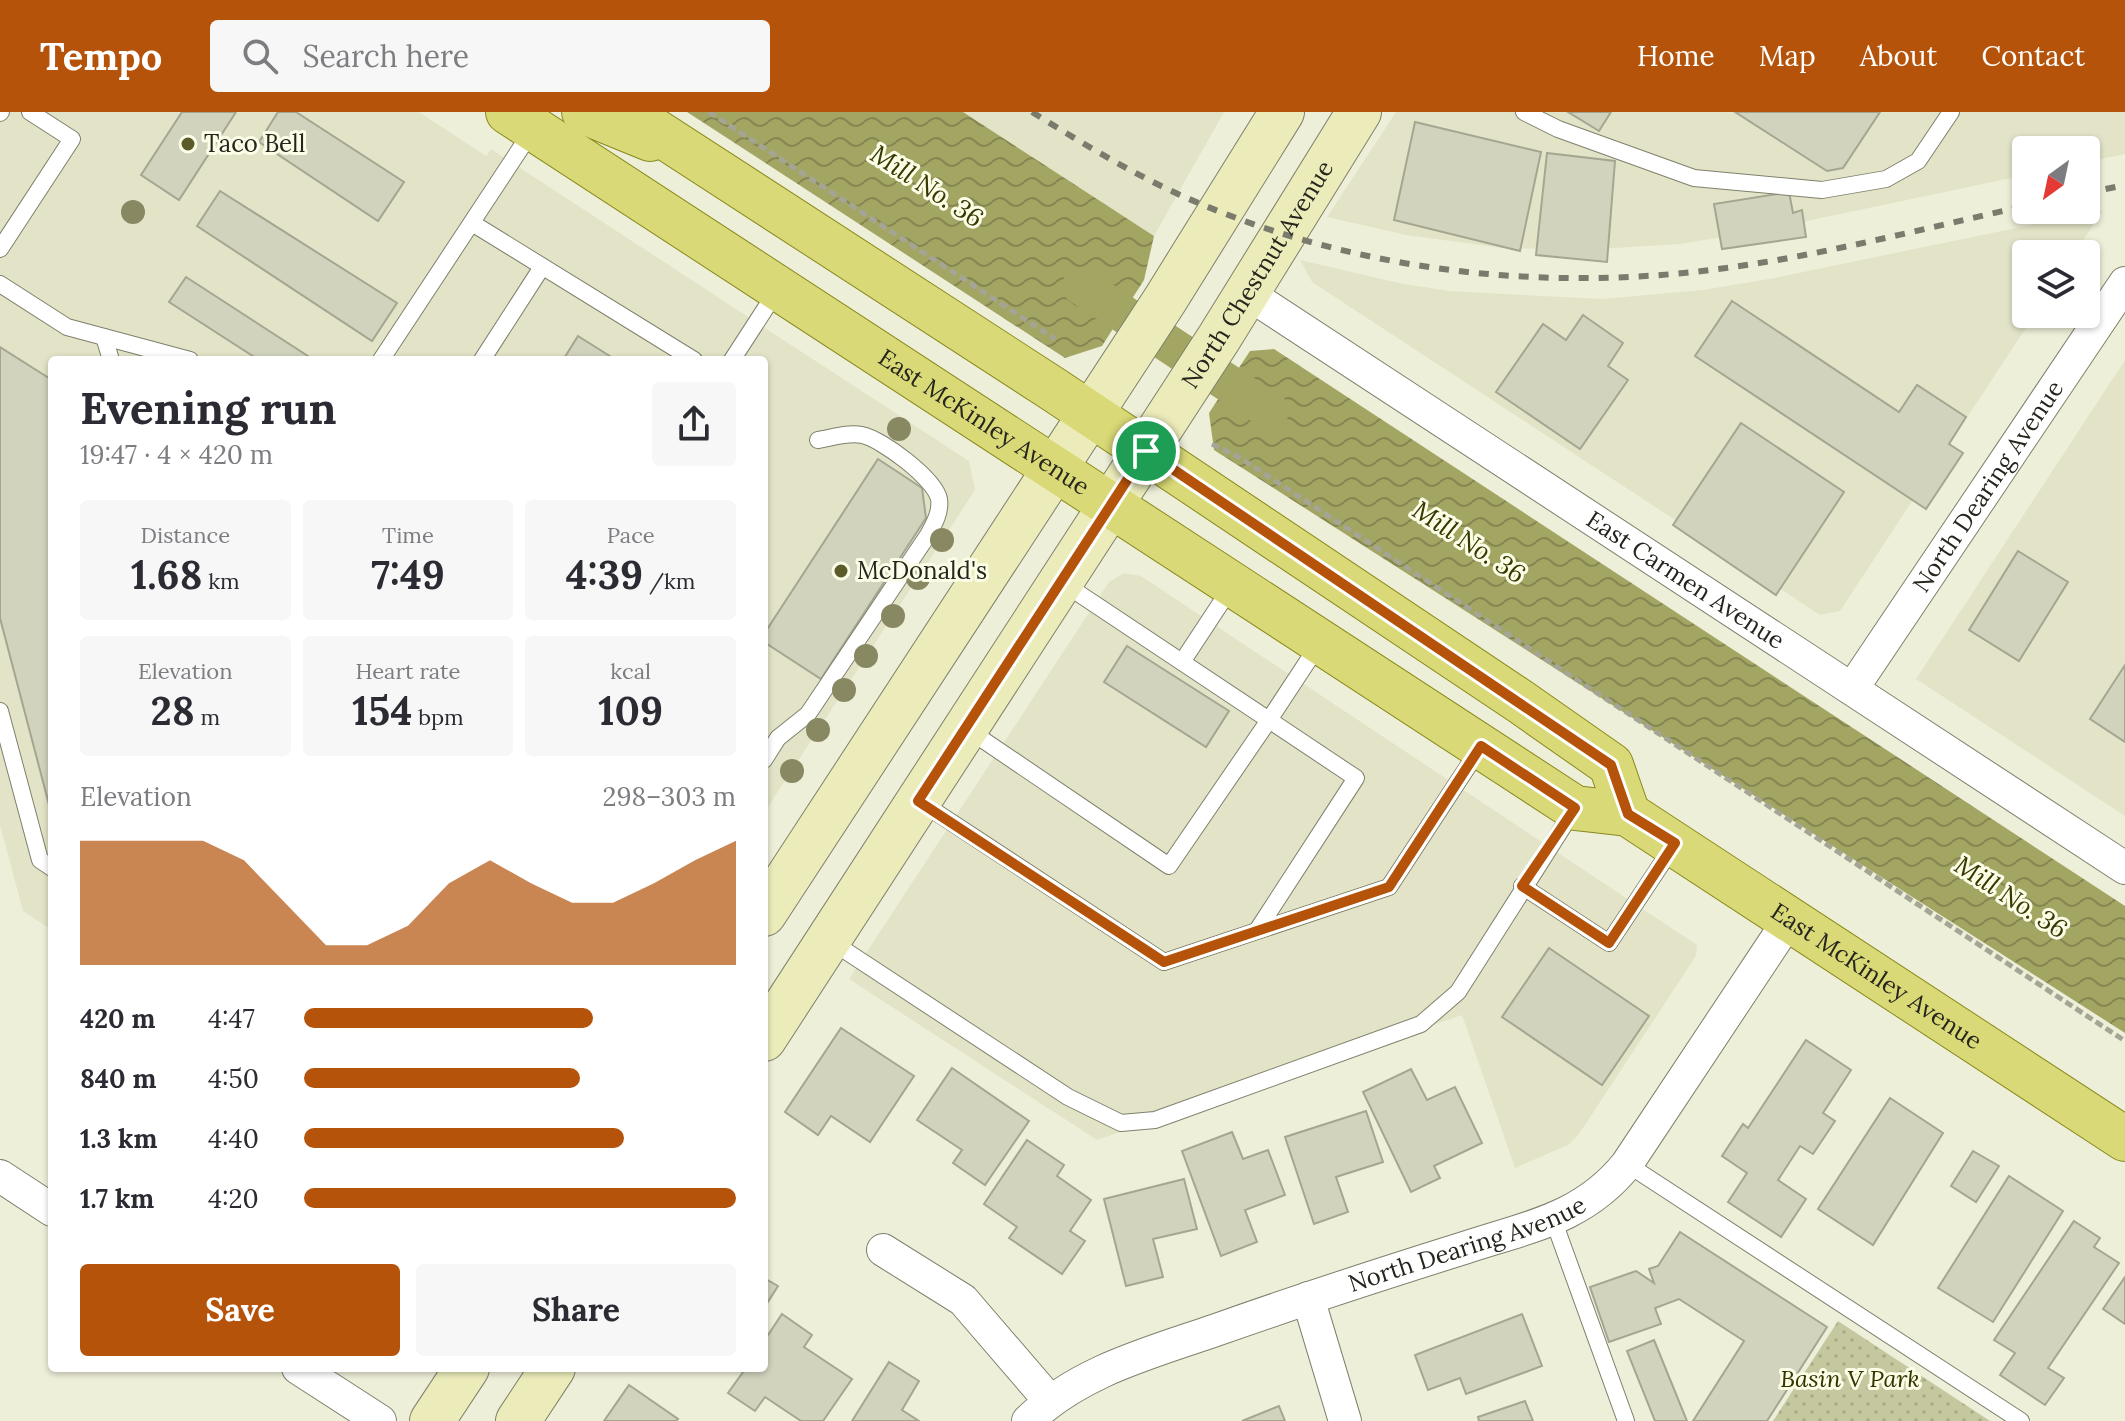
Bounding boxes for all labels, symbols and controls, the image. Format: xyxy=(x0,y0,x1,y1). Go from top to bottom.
search box xyxy=(210,20,770,92)
text: Tempo xyxy=(40,32,162,80)
icon: search xyxy=(238,34,282,78)
text: Search here xyxy=(302,37,469,75)
text: Home xyxy=(1637,38,1715,74)
text: Map xyxy=(1759,38,1816,74)
text: About xyxy=(1860,38,1937,74)
text: Contact xyxy=(1981,38,2085,74)
place label: Taco Bell xyxy=(204,128,305,159)
marker: Taco Bell xyxy=(179,135,197,153)
north arrow xyxy=(2012,136,2100,224)
map controls xyxy=(2012,136,2100,328)
water label: Mill No. 36 xyxy=(865,137,990,234)
street label: North Chestnut Avenue xyxy=(1174,155,1340,394)
button: layers xyxy=(2012,240,2100,328)
street label: East McKinley Avenue xyxy=(873,342,1095,502)
street label: North Dearing Avenue xyxy=(1905,374,2070,598)
text: Evening run xyxy=(80,380,337,436)
button: share xyxy=(652,382,736,466)
pin xyxy=(1112,417,1180,485)
icon: arrive xyxy=(1124,429,1168,473)
text: 19:47 · 4 × 420 m xyxy=(80,438,273,471)
water label: Mill No. 36 xyxy=(1407,493,1532,590)
street label: East Carmen Avenue xyxy=(1581,504,1791,656)
text: Distance xyxy=(141,521,230,549)
text: Time xyxy=(382,521,434,549)
text: Pace xyxy=(607,521,655,549)
text: 1.68 xyxy=(131,549,202,600)
text: 7:49 xyxy=(371,549,445,600)
text: 4:39 xyxy=(566,549,643,600)
place label: McDonald's xyxy=(857,555,987,586)
marker: McDonald's xyxy=(832,562,850,580)
text: km xyxy=(202,567,240,595)
text: /km xyxy=(643,567,696,595)
text: Elevation xyxy=(138,657,233,685)
text: Heart rate xyxy=(356,657,460,685)
text: kcal xyxy=(610,657,651,685)
text: 28 xyxy=(150,685,195,736)
text: 154 xyxy=(352,685,412,736)
text: 109 xyxy=(598,685,663,736)
text: m xyxy=(195,703,220,731)
text: bpm xyxy=(412,703,464,731)
text: Elevation xyxy=(80,780,192,813)
text: 298–303 m xyxy=(602,780,736,813)
water label: Mill No. 36 xyxy=(1949,848,2074,945)
street label: East McKinley Avenue xyxy=(1765,896,1988,1056)
text: 420 m xyxy=(80,1002,155,1035)
text: 4:47 xyxy=(208,1002,255,1035)
text: 840 m xyxy=(80,1062,156,1095)
text: 4:50 xyxy=(208,1062,259,1095)
text: 1.3 km xyxy=(80,1122,157,1155)
text: 4:40 xyxy=(208,1122,259,1155)
text: 1.7 km xyxy=(80,1182,154,1215)
text: 4:20 xyxy=(208,1182,259,1215)
street label: North Dearing Avenue xyxy=(1344,1189,1591,1299)
button: Save xyxy=(80,1264,400,1356)
button: Share xyxy=(416,1264,736,1356)
park label: Basin V Park xyxy=(1780,1363,1920,1394)

